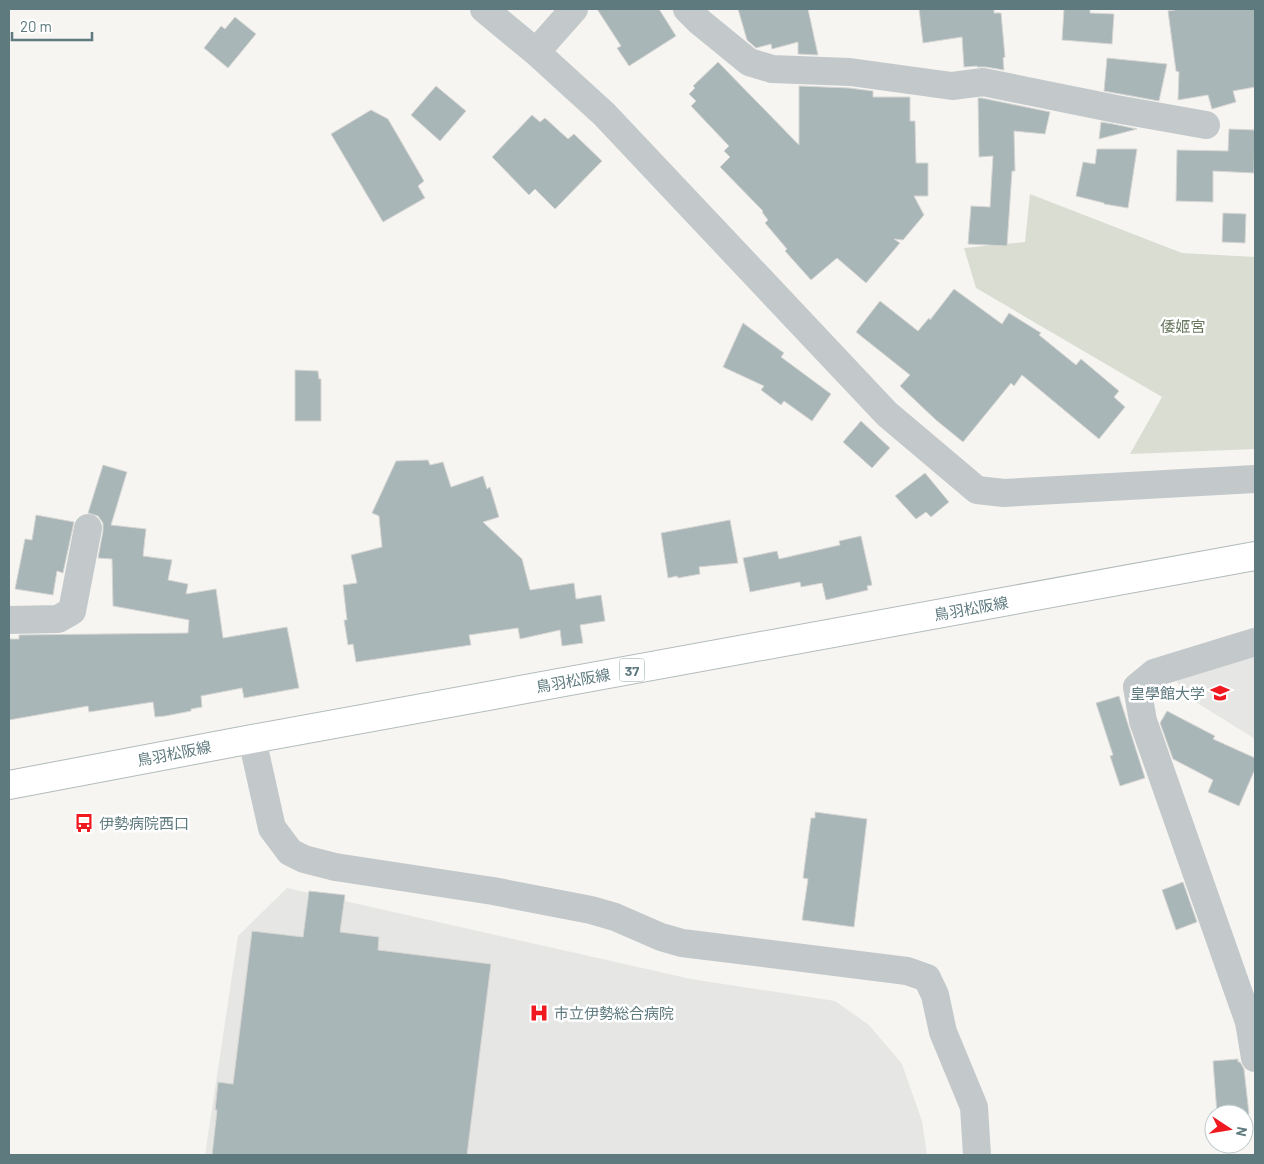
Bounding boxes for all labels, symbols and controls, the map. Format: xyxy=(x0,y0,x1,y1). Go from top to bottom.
scale bar xyxy=(12,10,92,42)
text: 20 m xyxy=(20,17,52,35)
park label: 倭姬宮 xyxy=(1160,317,1206,335)
street label: 鳥羽松阪線 xyxy=(932,593,1010,623)
road number: 37 xyxy=(620,658,644,682)
street label: 鳥羽松阪線 xyxy=(534,665,612,695)
school or university icon: 皇學館大学 xyxy=(1209,682,1231,704)
place label: 皇學館大学 xyxy=(1130,684,1205,702)
street label: 鳥羽松阪線 xyxy=(135,737,213,769)
bus stop icon: 伊勢病院西口 xyxy=(73,812,95,834)
place label: 伊勢病院西口 xyxy=(99,814,189,832)
hospital icon: 市立伊勢総合病院 xyxy=(528,1002,550,1024)
place label: 市立伊勢総合病院 xyxy=(554,1004,674,1022)
north arrow xyxy=(1204,1104,1254,1154)
text: N xyxy=(1233,1125,1251,1138)

